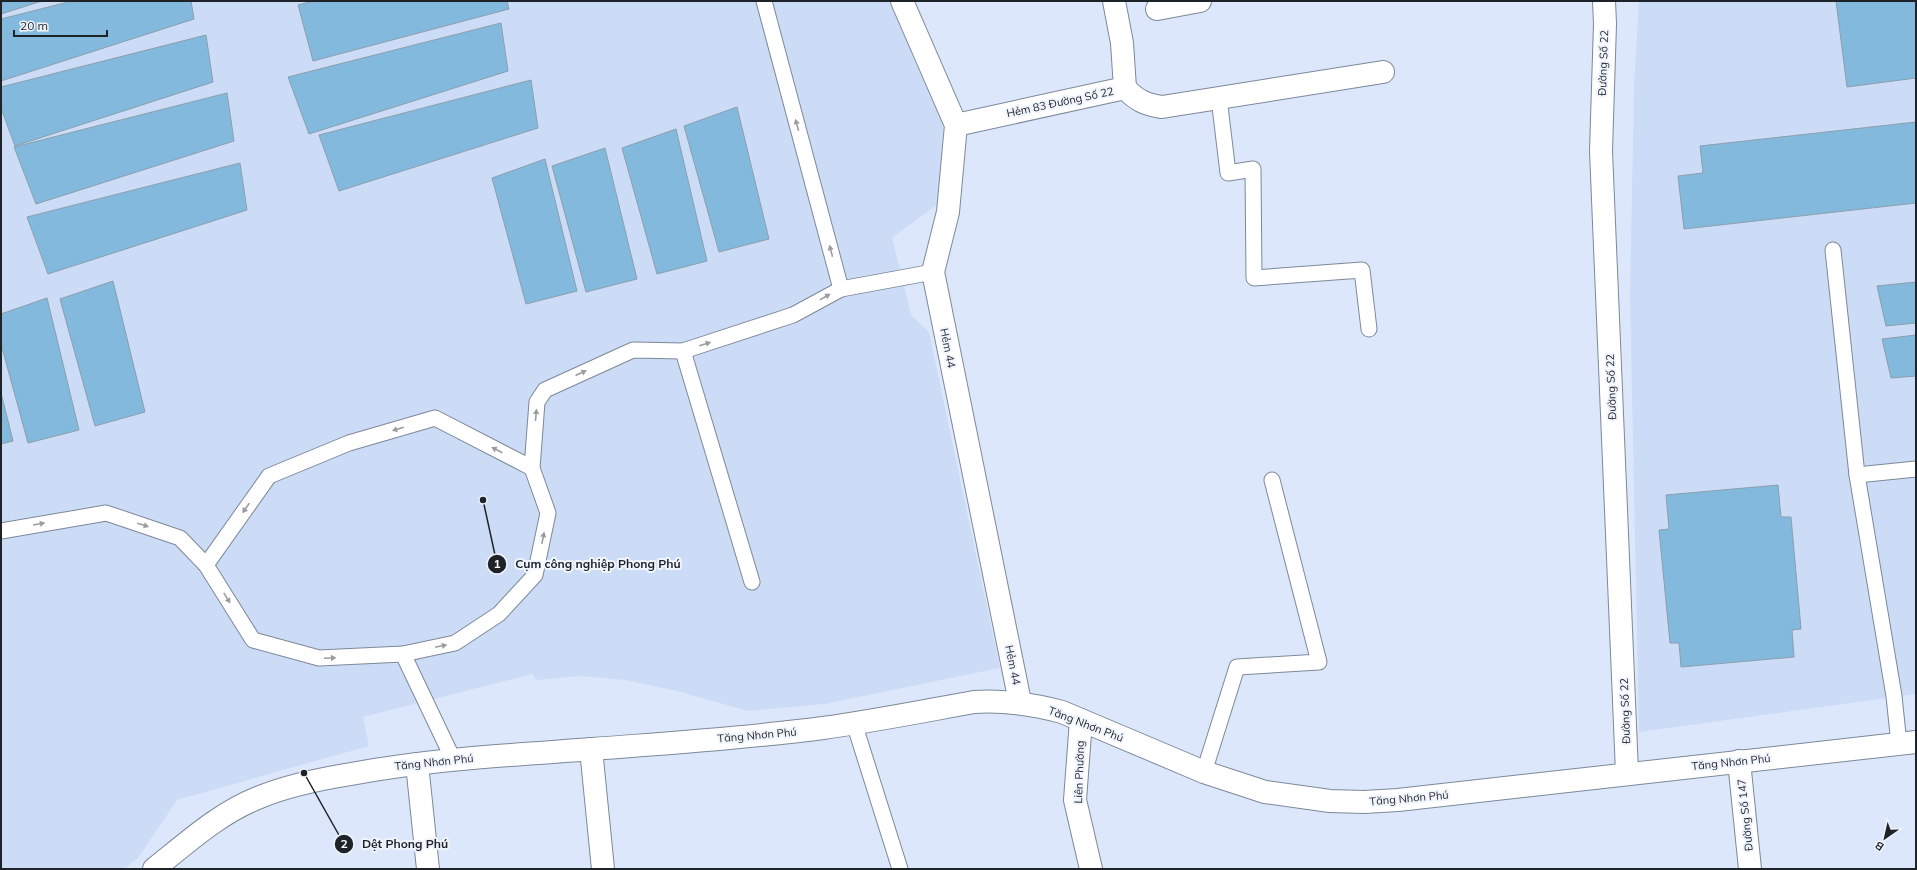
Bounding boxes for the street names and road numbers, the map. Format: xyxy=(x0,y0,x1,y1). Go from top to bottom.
street label: Đường Số 22 xyxy=(1595,29,1611,96)
street label: Hẻm 83 Đường Số 22 xyxy=(1005,84,1115,120)
street label: Hẻm 44 xyxy=(937,327,959,369)
street label: Đường Số 22 xyxy=(1603,353,1619,420)
street label: Hẻm 44 xyxy=(1002,644,1024,686)
street label: Đường Số 22 xyxy=(1617,677,1633,744)
street label: Tăng Nhơn Phú xyxy=(1046,703,1126,745)
street label: Tăng Nhơn Phú xyxy=(717,725,797,745)
street label: Liên Phường xyxy=(1071,740,1087,804)
street label: Tăng Nhơn Phú xyxy=(394,751,474,773)
street label: Tăng Nhơn Phú xyxy=(1691,751,1771,773)
street label: Đường Số 147 xyxy=(1734,778,1756,852)
street label: Tăng Nhơn Phú xyxy=(1369,788,1449,808)

